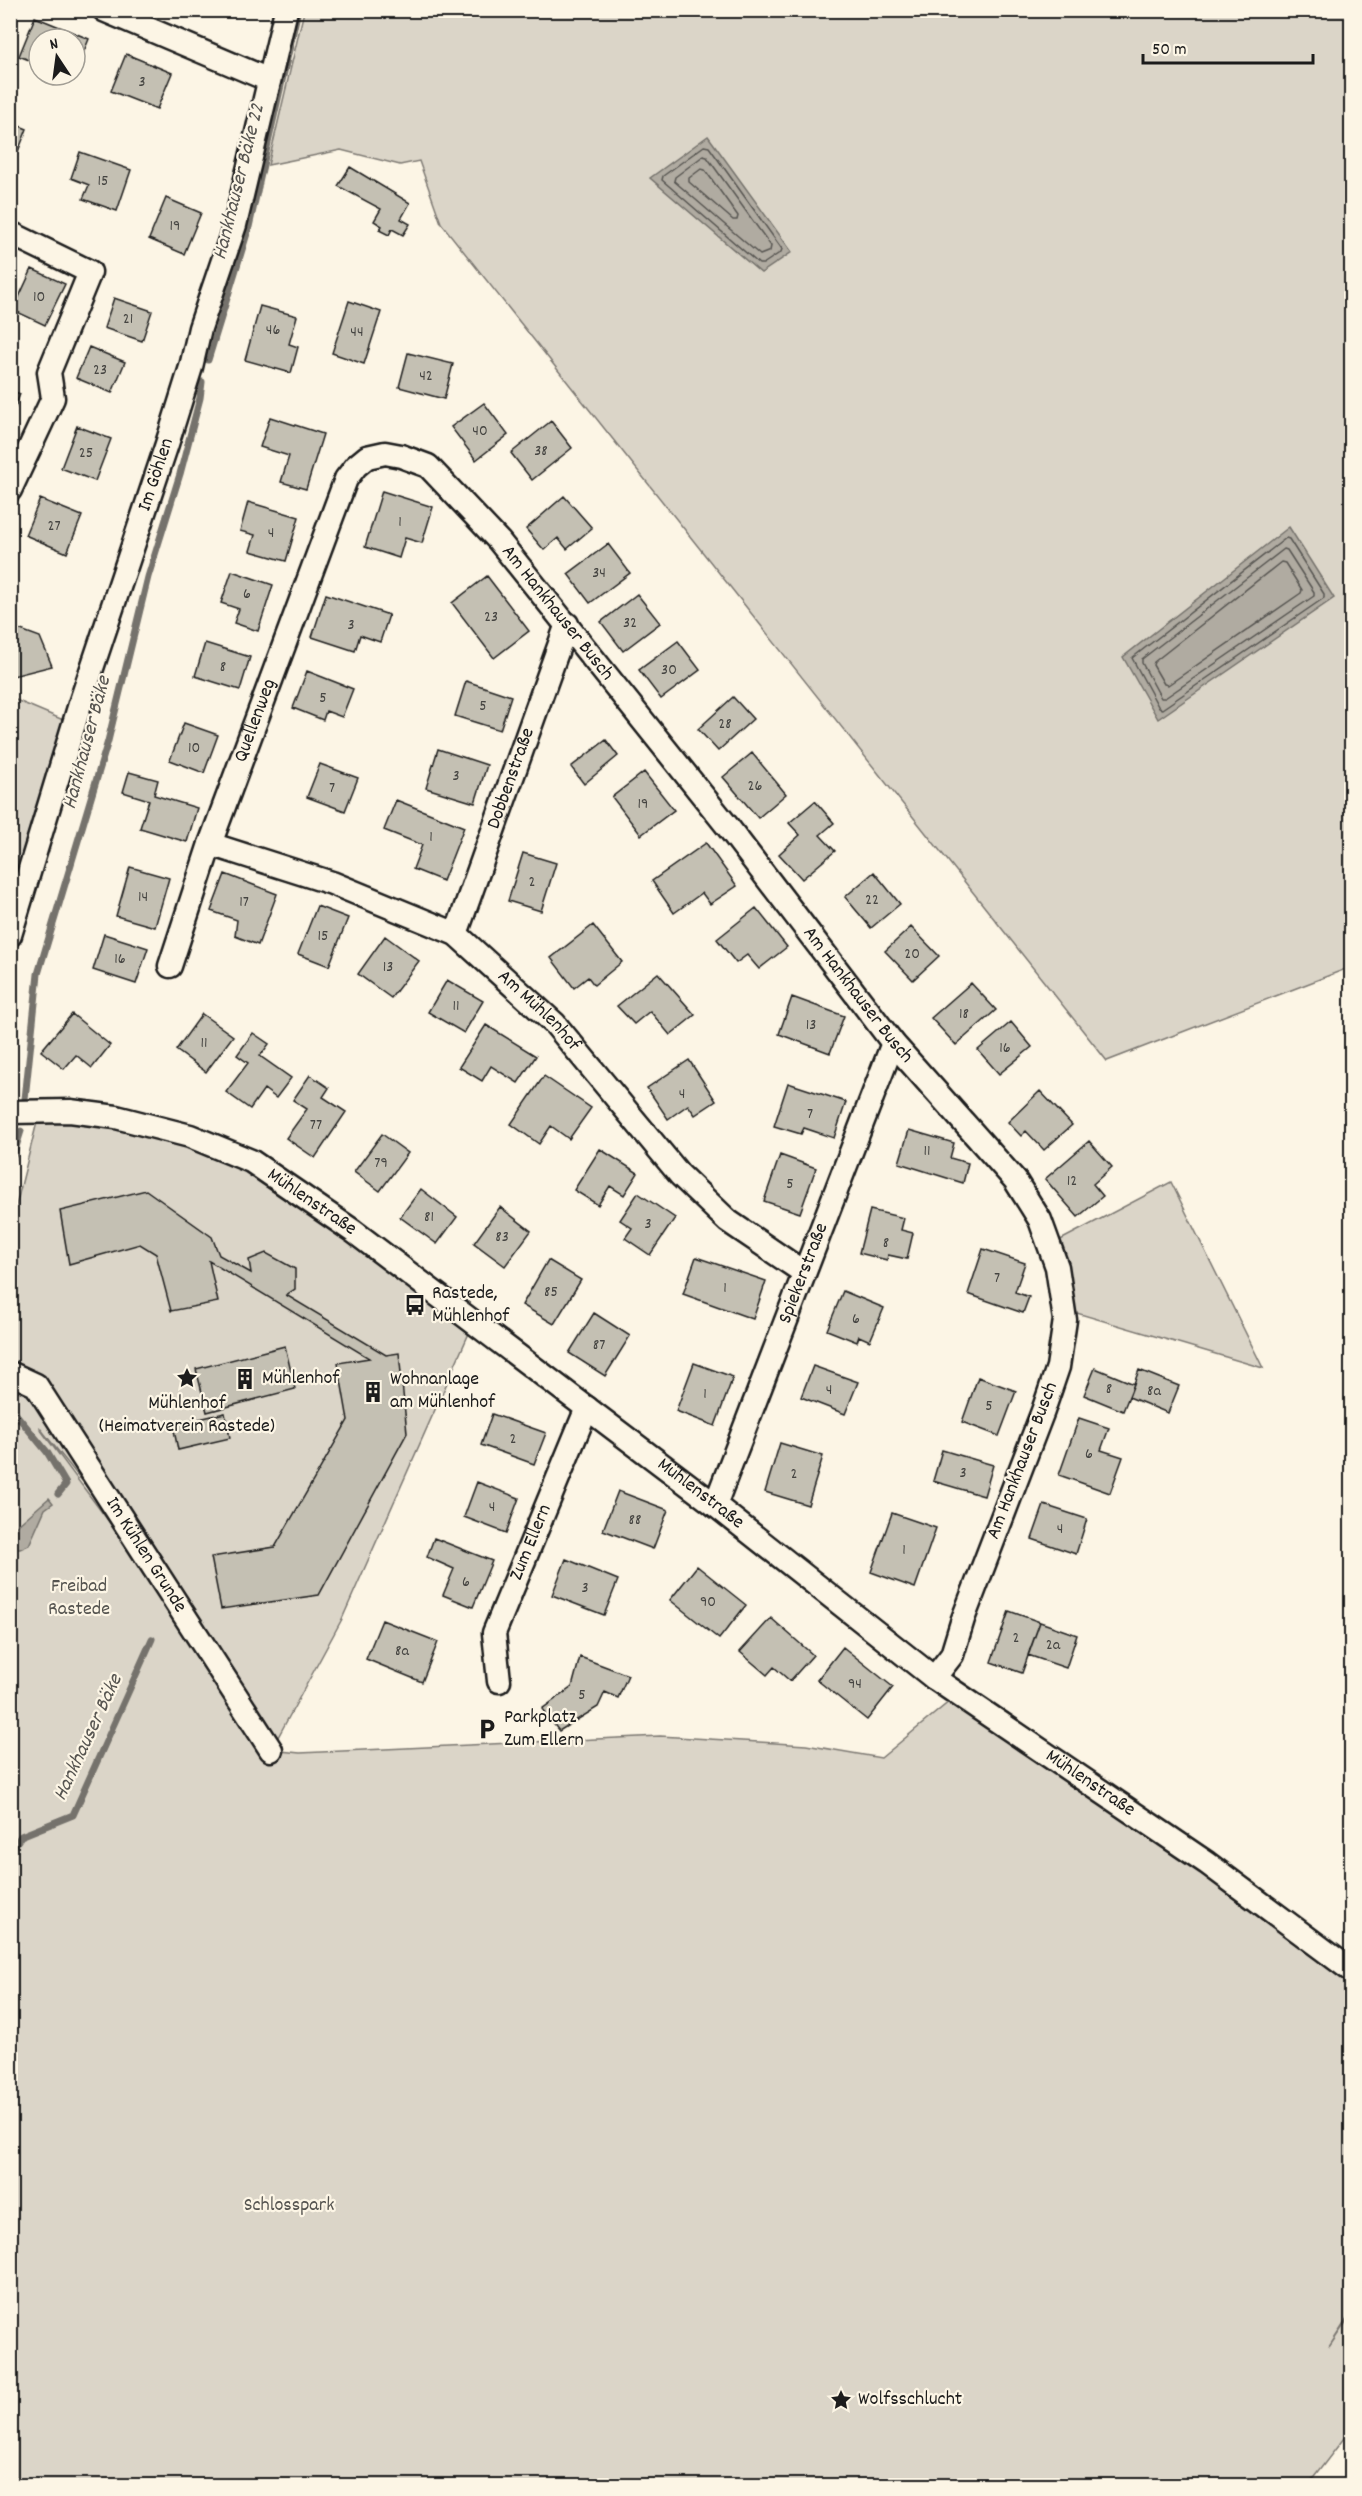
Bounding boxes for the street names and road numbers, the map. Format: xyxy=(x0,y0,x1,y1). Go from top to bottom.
street label: Im Göhlen xyxy=(131,435,182,515)
street label: Am Hankhauser Busch xyxy=(494,540,620,687)
street label: Quellenweg xyxy=(228,675,284,766)
street label: Dobbenstraße xyxy=(481,724,543,833)
street label: Am Hankhauser Busch xyxy=(795,921,919,1070)
street label: Am Mühlenhof xyxy=(491,964,587,1059)
street label: Mühlenstraße xyxy=(261,1162,362,1243)
street label: Spiekerstraße xyxy=(772,1219,836,1328)
street label: Am Hankhauser Busch xyxy=(980,1378,1066,1544)
street label: Mühlenstraße xyxy=(651,1452,750,1537)
street label: Im Kühlen Grunde xyxy=(98,1492,193,1619)
street label: Zum Ellern xyxy=(503,1500,560,1585)
street label: Mühlenstraße xyxy=(1039,1743,1141,1824)

